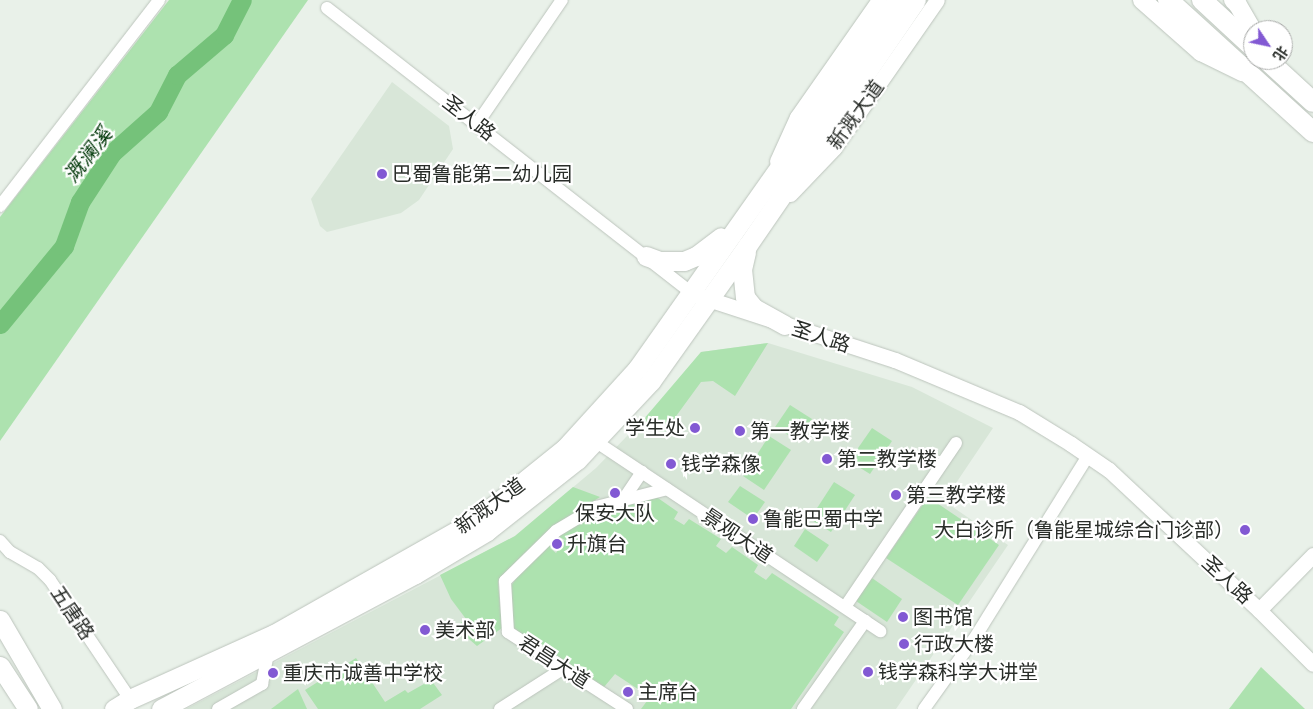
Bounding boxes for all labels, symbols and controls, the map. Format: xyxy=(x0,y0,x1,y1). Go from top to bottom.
north arrow xyxy=(1243,20,1293,70)
text: 北 xyxy=(1269,43,1291,64)
street label: 新溉大道 xyxy=(823,76,889,154)
street label: 圣人路 xyxy=(438,90,500,146)
water label: 溉澜溪 xyxy=(59,122,117,188)
place label: 巴蜀鲁能第二幼儿园 xyxy=(392,162,572,186)
marker: 巴蜀鲁能第二幼儿园 xyxy=(376,168,388,180)
street label: 圣人路 xyxy=(789,316,853,358)
place label: 学生处 xyxy=(625,416,685,440)
place label: 第一教学楼 xyxy=(750,419,850,443)
marker: 学生处 xyxy=(689,422,701,434)
marker: 第一教学楼 xyxy=(734,425,746,437)
place label: 第二教学楼 xyxy=(837,447,937,471)
place label: 钱学森像 xyxy=(681,452,761,476)
marker: 第二教学楼 xyxy=(821,453,833,465)
marker: 钱学森像 xyxy=(665,458,677,470)
street label: 新溉大道 xyxy=(451,473,529,539)
place label: 第三教学楼 xyxy=(906,483,1006,507)
marker: 保安大队 xyxy=(609,487,621,499)
marker: 第三教学楼 xyxy=(890,489,902,501)
place label: 保安大队 xyxy=(575,501,655,525)
street label: 景观大道 xyxy=(697,504,777,568)
place label: 鲁能巴蜀中学 xyxy=(763,507,883,531)
marker: 鲁能巴蜀中学 xyxy=(747,513,759,525)
place label: 大白诊所（鲁能星城综合门诊部） xyxy=(934,518,1234,542)
marker: 大白诊所（鲁能星城综合门诊部） xyxy=(1238,523,1252,537)
place label: 升旗台 xyxy=(567,532,627,556)
marker: 升旗台 xyxy=(551,538,563,550)
street label: 圣人路 xyxy=(1197,551,1257,609)
street label: 五唐路 xyxy=(45,581,99,645)
place label: 图书馆 xyxy=(913,605,973,629)
marker: 图书馆 xyxy=(897,611,909,623)
place label: 美术部 xyxy=(435,618,495,642)
marker: 美术部 xyxy=(419,624,431,636)
street label: 君昌大道 xyxy=(514,630,594,694)
place label: 行政大楼 xyxy=(914,632,994,656)
marker: 行政大楼 xyxy=(898,638,910,650)
place label: 钱学森科学大讲堂 xyxy=(878,660,1038,684)
place label: 重庆市诚善中学校 xyxy=(283,661,443,685)
marker: 钱学森科学大讲堂 xyxy=(862,666,874,678)
marker: 重庆市诚善中学校 xyxy=(267,667,279,679)
place label: 主席台 xyxy=(638,680,698,704)
marker: 主席台 xyxy=(622,686,634,698)

